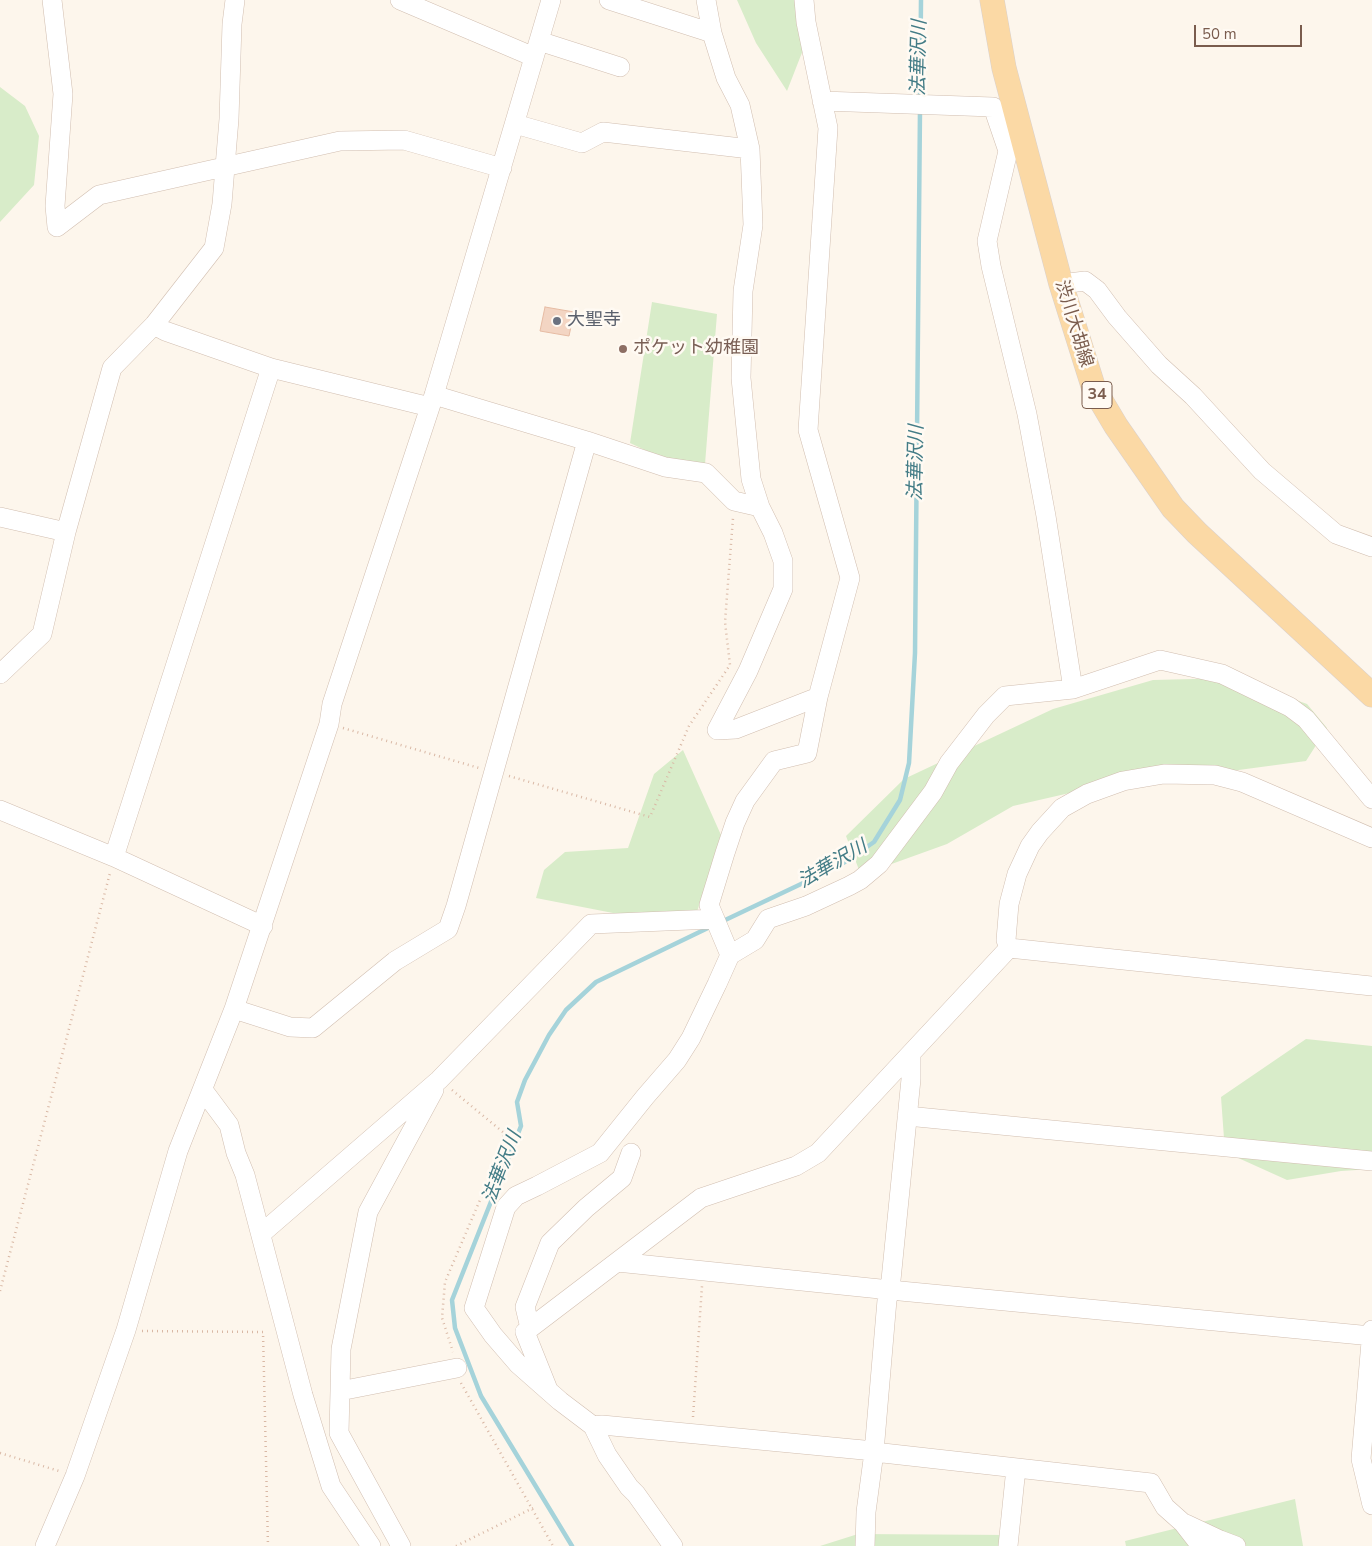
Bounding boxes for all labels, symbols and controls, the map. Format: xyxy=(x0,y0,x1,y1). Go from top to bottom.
scale bar xyxy=(1197,15,1304,47)
water label: 法華沢川 xyxy=(908,20,932,96)
text: 50 m xyxy=(1202,24,1237,44)
street label: 渋川大胡線 xyxy=(1050,278,1096,370)
place label: 大聖寺 xyxy=(567,310,621,332)
marker: 大聖寺 xyxy=(551,315,563,327)
place label: ポケット幼稚園 xyxy=(633,338,759,360)
marker: ポケット幼稚園 xyxy=(617,343,629,355)
road number: 34 xyxy=(1082,382,1112,408)
water label: 法華沢川 xyxy=(905,425,929,501)
water label: 法華沢川 xyxy=(794,836,872,894)
water label: 法華沢川 xyxy=(479,1128,527,1208)

